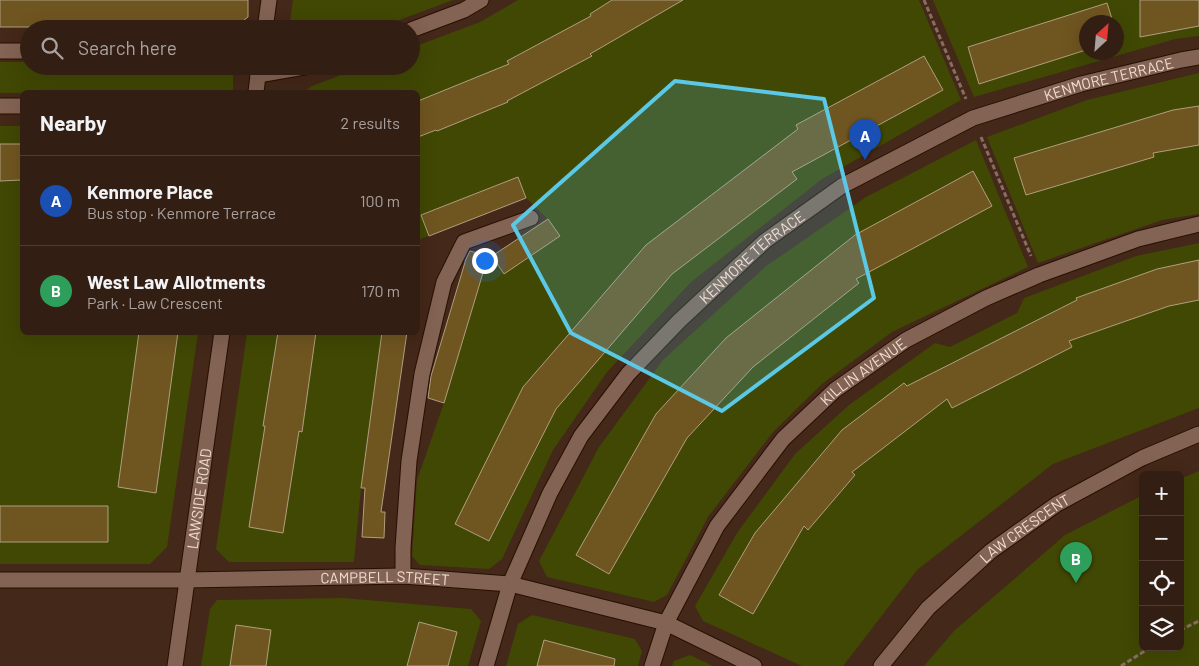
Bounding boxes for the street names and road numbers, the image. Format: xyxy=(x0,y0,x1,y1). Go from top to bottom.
street label: KENMORE TERRACE xyxy=(1041,53,1175,104)
street label: KENMORE TERRACE xyxy=(695,207,808,307)
street label: KILLIN AVENUE xyxy=(816,334,909,409)
street label: LAWSIDE ROAD xyxy=(183,447,215,550)
street label: LAW CRESCENT xyxy=(975,490,1072,566)
street label: CAMPBELL STREET xyxy=(320,567,450,588)

